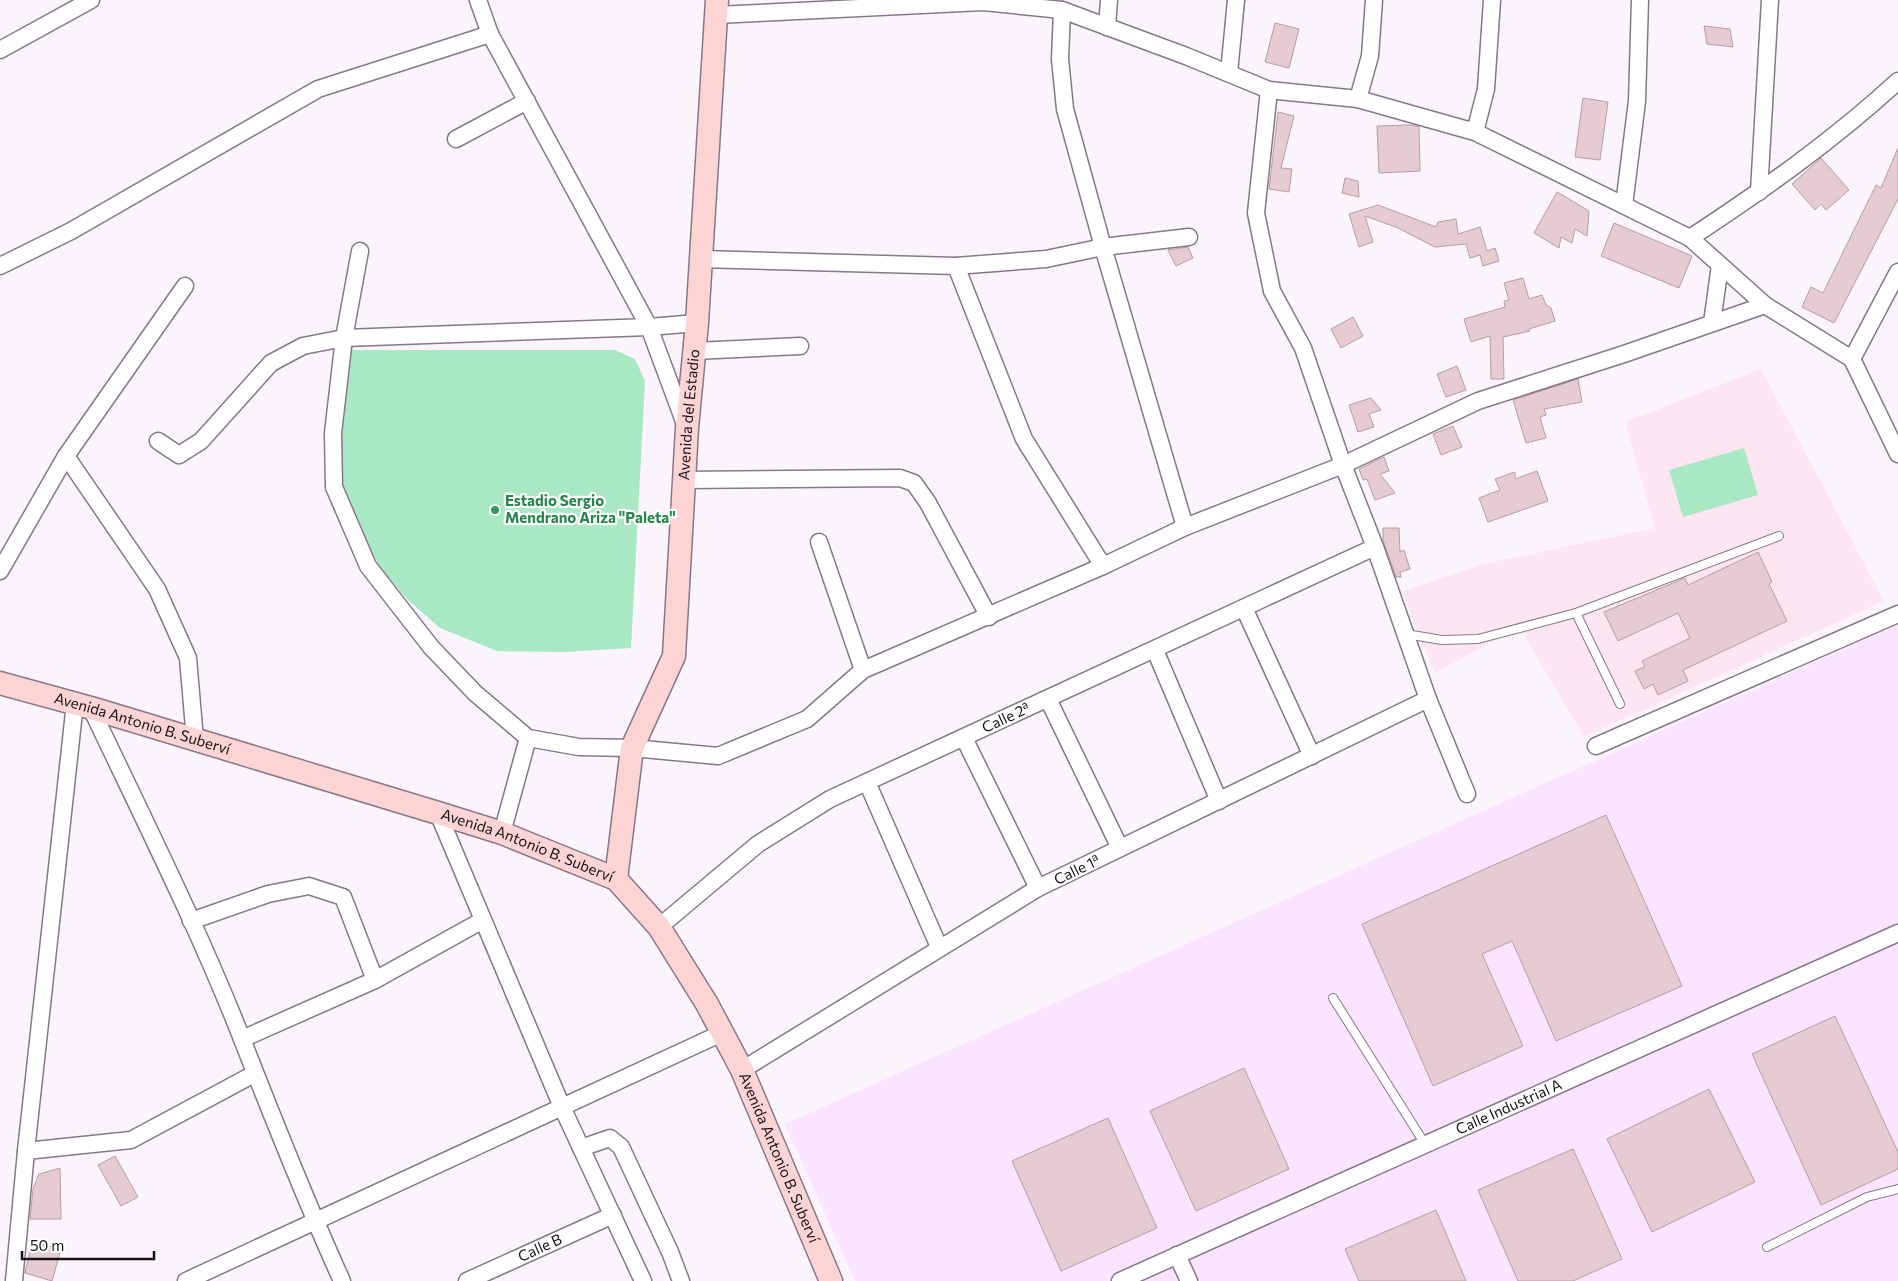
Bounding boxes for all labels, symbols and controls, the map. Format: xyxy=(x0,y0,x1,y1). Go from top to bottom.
street label: Avenida del Estadio xyxy=(674,348,702,481)
place label: Estadio Sergio Mendrano Ariza "Paleta" xyxy=(505,491,676,526)
marker: Estadio Sergio Mendrano Ariza "Paleta" xyxy=(489,504,501,516)
street label: Avenida Antonio B. Suberví xyxy=(52,688,234,758)
street label: Calle 2ª xyxy=(979,698,1032,736)
street label: Avenida Antonio B. Suberví xyxy=(439,805,618,886)
street label: Calle 1ª xyxy=(1051,850,1103,888)
street label: Avenida Antonio B. Suberví xyxy=(736,1070,824,1246)
street label: Calle Industrial A xyxy=(1453,1075,1564,1138)
scale bar xyxy=(22,1228,155,1260)
street label: Calle B xyxy=(515,1229,565,1265)
text: 50 m xyxy=(30,1236,64,1254)

